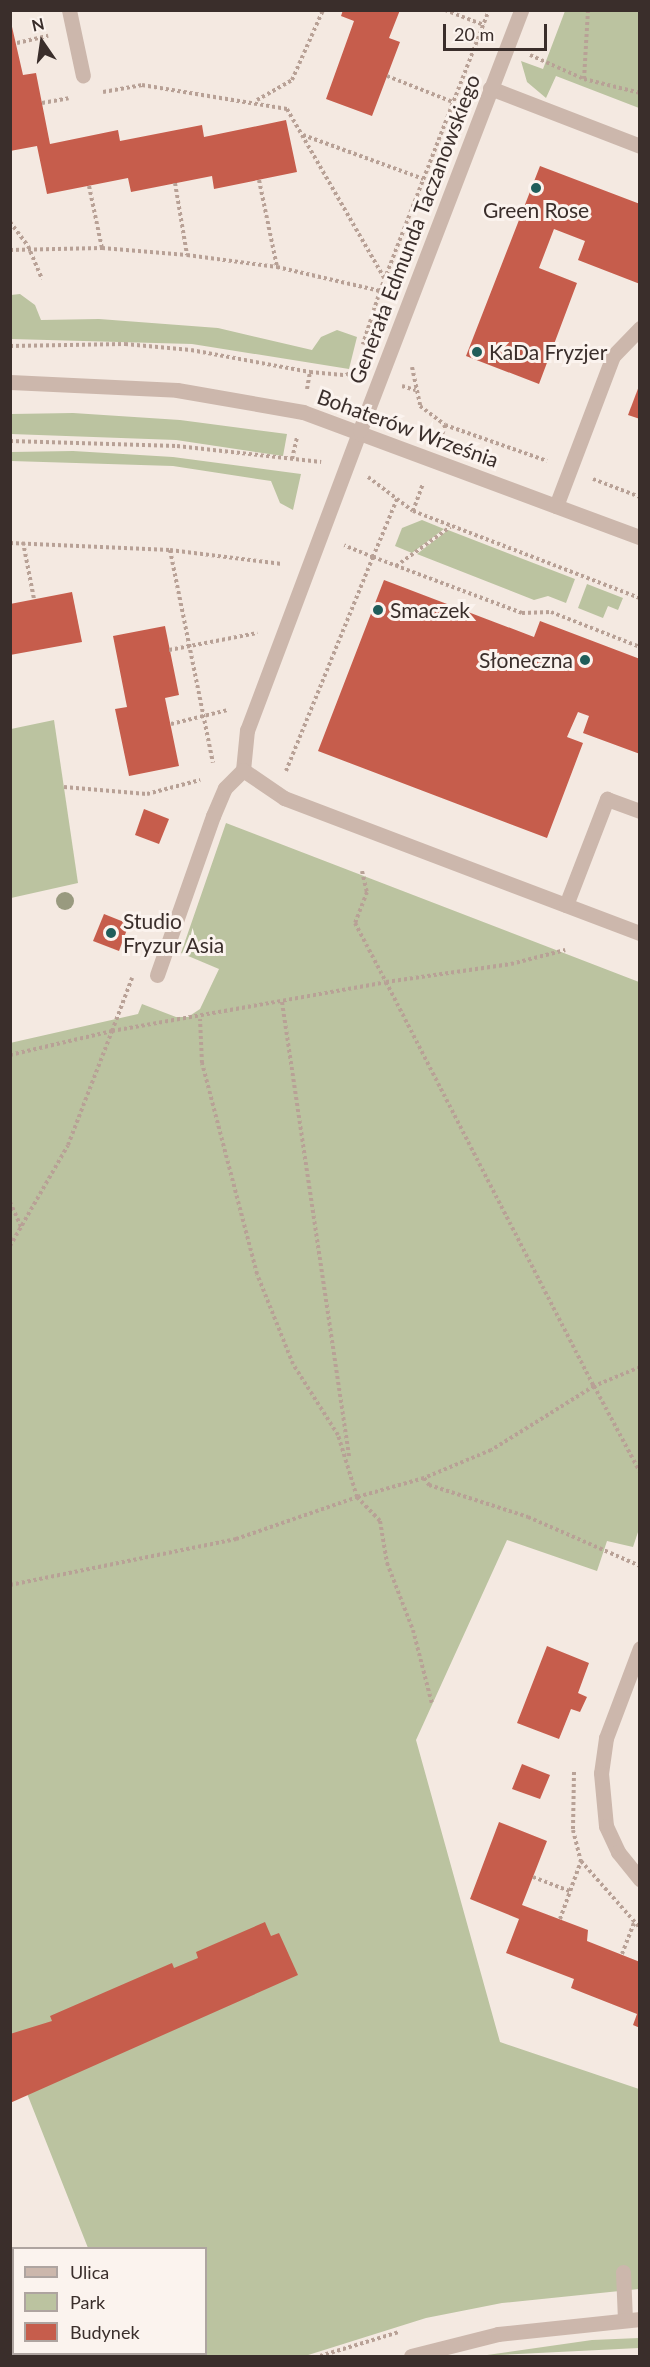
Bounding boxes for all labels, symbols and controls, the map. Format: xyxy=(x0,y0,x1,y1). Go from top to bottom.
north arrow xyxy=(12,12,72,72)
scale bar xyxy=(446,12,550,50)
text: N xyxy=(30,13,46,35)
text: 20 m xyxy=(454,23,494,45)
street label: Generała Edmunda Taczanowskiego xyxy=(343,71,485,387)
marker: Green Rose xyxy=(529,181,543,195)
place label: Green Rose xyxy=(483,197,589,223)
place label: KaDa Fryzjer xyxy=(489,339,607,365)
marker: KaDa Fryzjer xyxy=(470,345,484,359)
street label: Bohaterów Września xyxy=(314,383,502,473)
place label: Smaczek xyxy=(390,597,470,623)
marker: Smaczek xyxy=(371,603,385,617)
place label: Słoneczna xyxy=(479,647,573,673)
marker: Słoneczna xyxy=(578,653,592,667)
place label: Studio Fryzur Asia xyxy=(123,908,225,958)
marker: Studio Fryzur Asia xyxy=(104,926,118,940)
legend xyxy=(12,2247,207,2355)
text: Ulica xyxy=(70,2261,109,2283)
text: Park xyxy=(70,2291,105,2313)
text: Budynek xyxy=(70,2321,140,2343)

